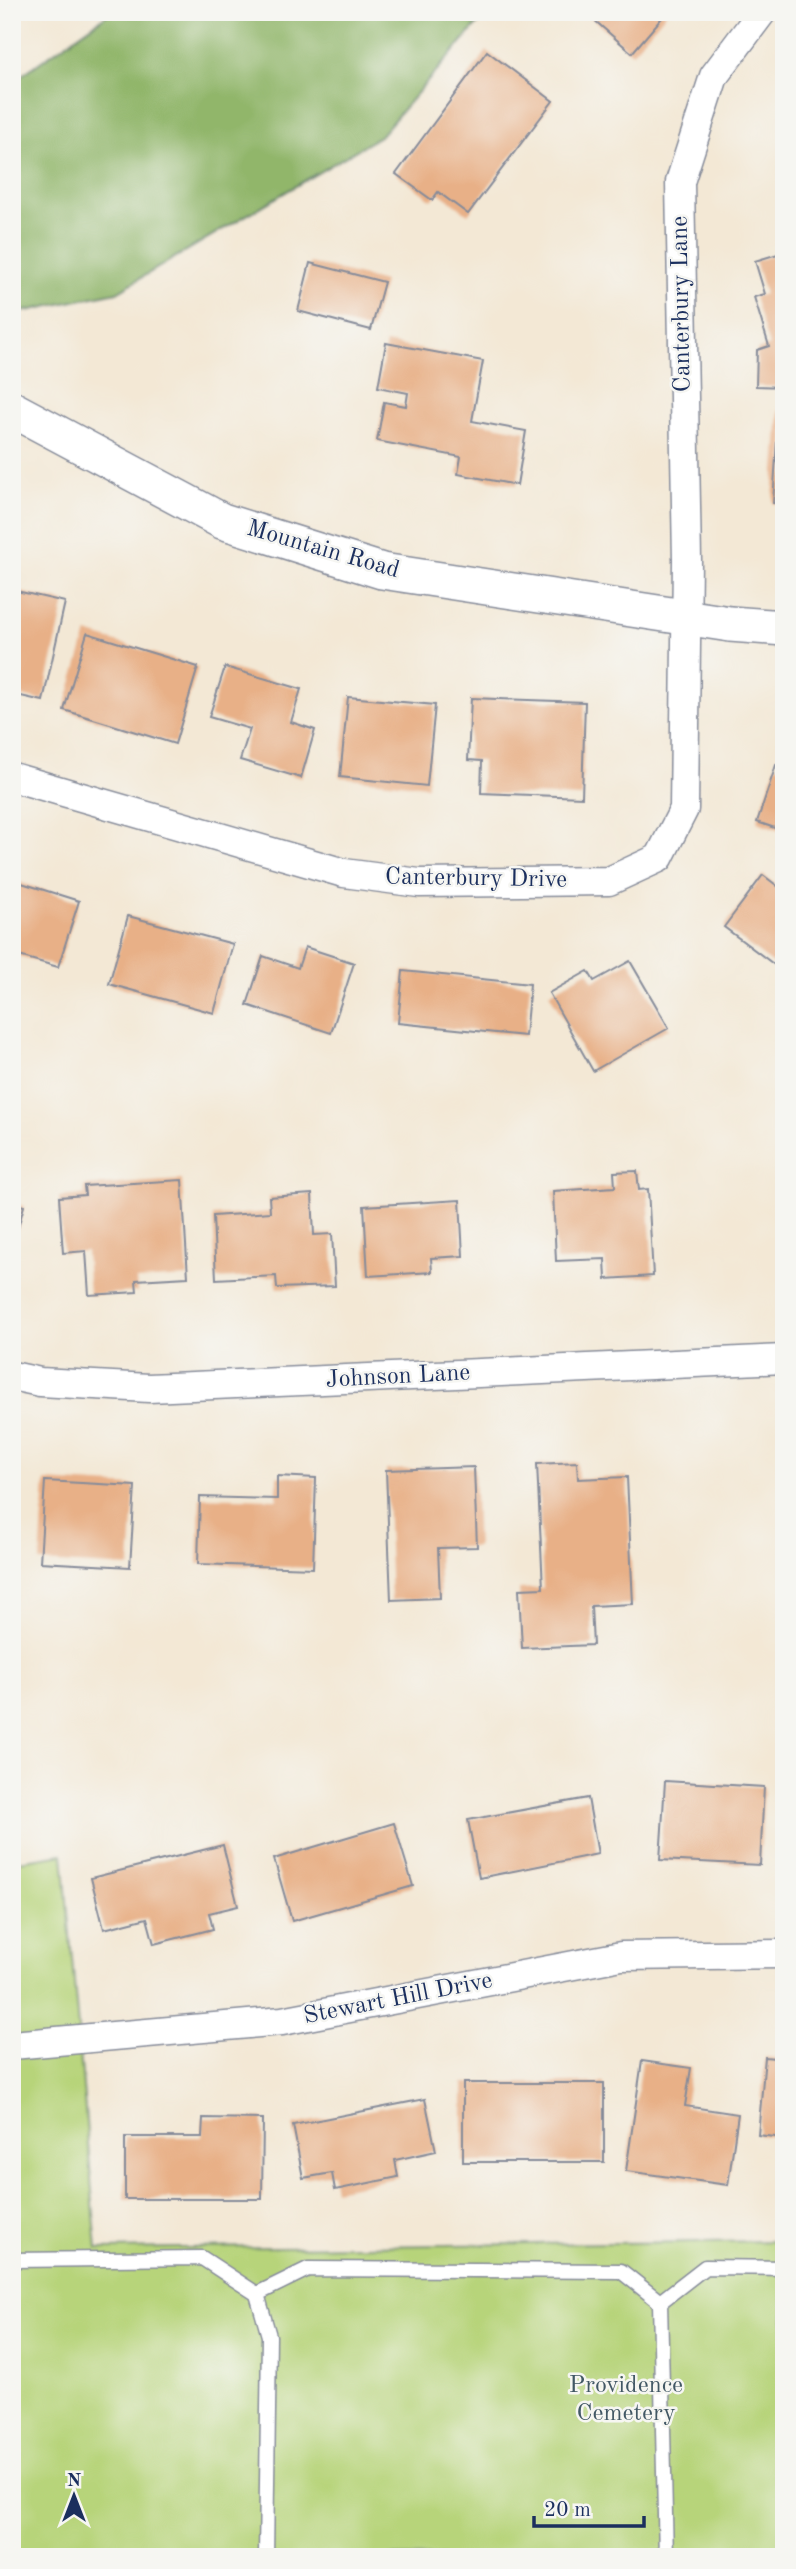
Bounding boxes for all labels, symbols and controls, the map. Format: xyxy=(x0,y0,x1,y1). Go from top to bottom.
street label: Canterbury Lane xyxy=(668,216,696,392)
street label: Mountain Road xyxy=(244,517,402,583)
street label: Canterbury Drive xyxy=(385,865,567,893)
street label: Johnson Lane xyxy=(325,1361,471,1393)
street label: Stewart Hill Drive xyxy=(302,1969,494,2029)
park label: Providence Cemetery xyxy=(569,2374,683,2426)
north arrow xyxy=(38,2460,108,2530)
text: N xyxy=(67,2472,82,2491)
scale bar xyxy=(534,2485,644,2529)
text: 20 m xyxy=(544,2500,591,2521)

